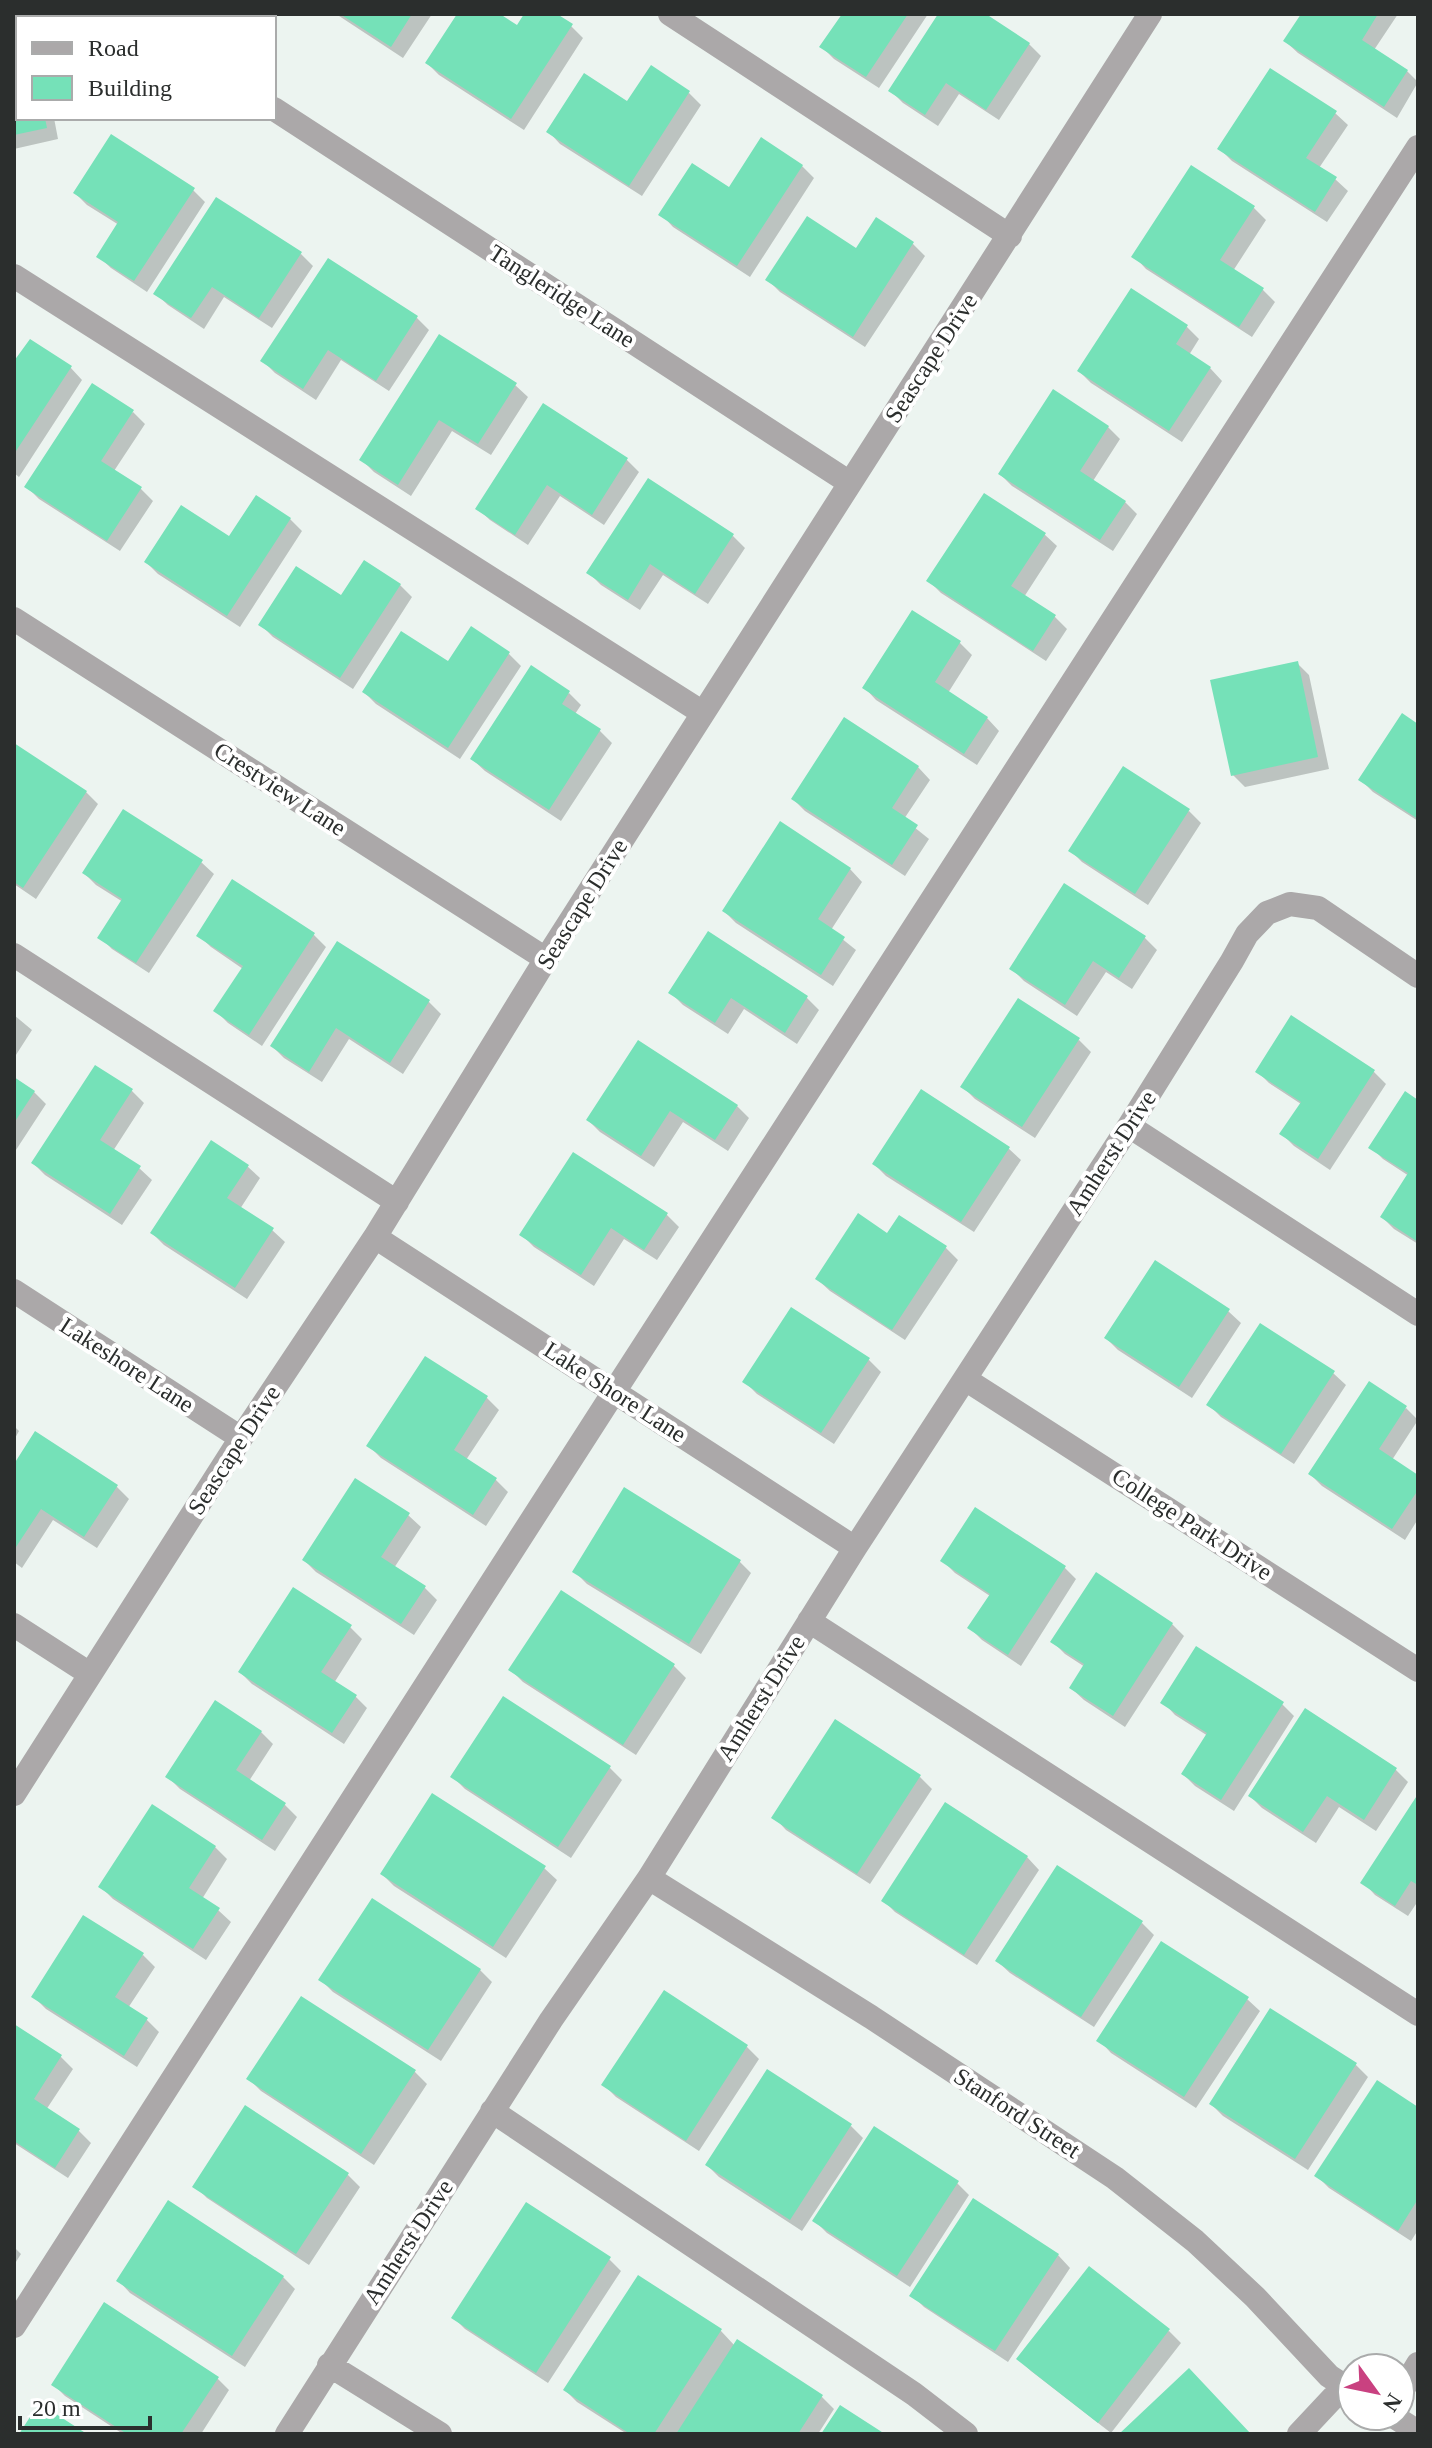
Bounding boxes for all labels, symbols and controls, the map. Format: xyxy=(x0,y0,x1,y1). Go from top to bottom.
legend xyxy=(16,16,276,120)
text: Road xyxy=(88,35,139,61)
text: Building xyxy=(88,75,172,101)
street label: Tangleridge Lane xyxy=(484,239,640,353)
street label: Seascape Drive xyxy=(880,289,982,427)
street label: Crestview Lane xyxy=(209,737,351,841)
street label: Seascape Drive xyxy=(532,834,632,974)
street label: Amherst Drive xyxy=(1061,1086,1161,1220)
street label: Lakeshore Lane xyxy=(55,1312,199,1418)
street label: Lake Shore Lane xyxy=(539,1336,691,1448)
street label: Seascape Drive xyxy=(183,1381,285,1519)
street label: College Park Drive xyxy=(1107,1463,1277,1585)
street label: Amherst Drive xyxy=(712,1630,810,1766)
street label: Stanford Street xyxy=(949,2063,1085,2163)
street label: Amherst Drive xyxy=(358,2175,458,2309)
north arrow xyxy=(1336,2352,1416,2432)
scale bar xyxy=(20,2380,150,2430)
text: N xyxy=(1377,2389,1407,2416)
text: 20 m xyxy=(32,2395,81,2421)

